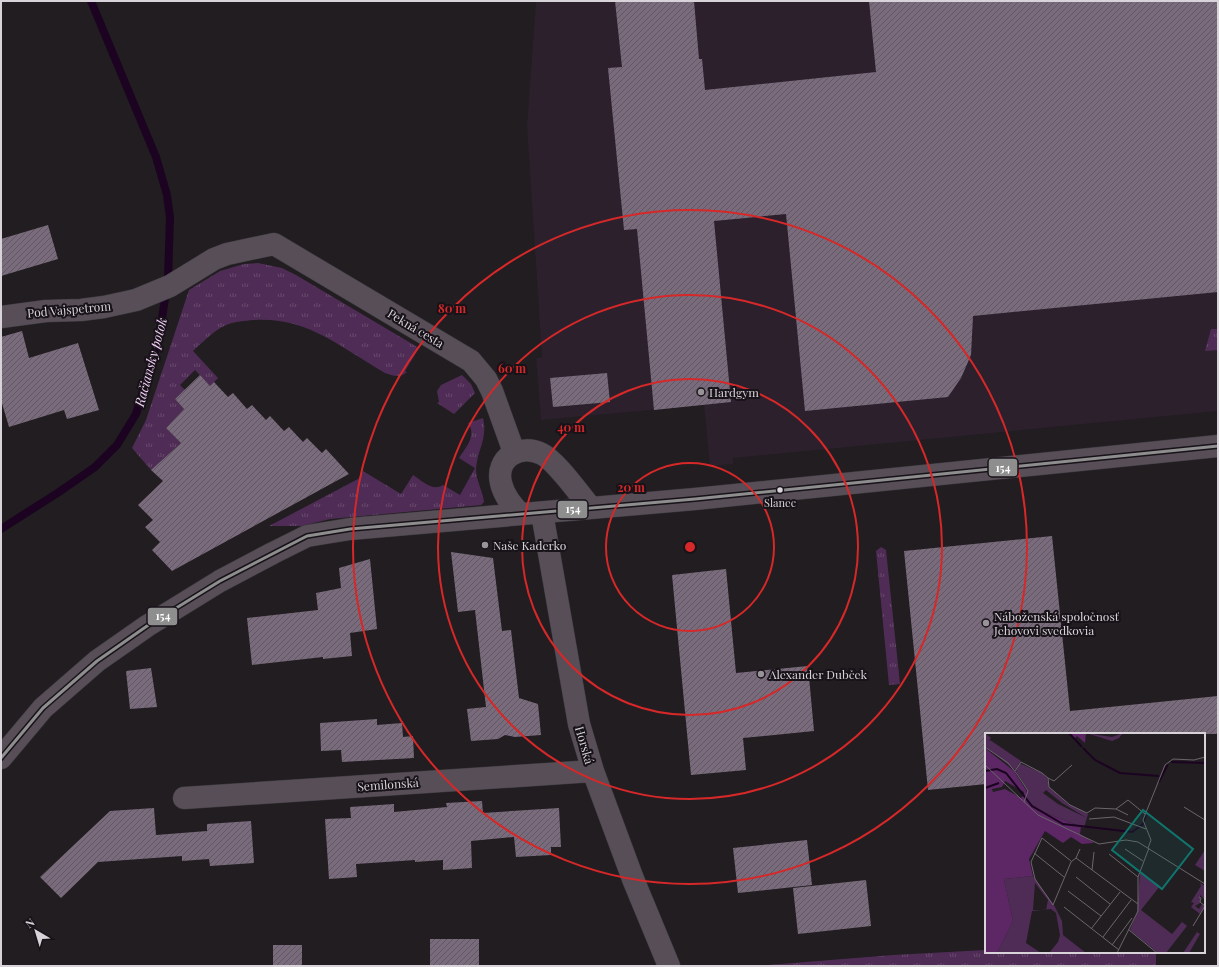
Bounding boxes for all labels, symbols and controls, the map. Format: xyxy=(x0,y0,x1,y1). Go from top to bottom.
street label: Pod Vajspetrom xyxy=(26,297,112,321)
text: 80 m xyxy=(438,300,466,316)
street label: Pekná cesta xyxy=(385,305,447,351)
water label: Račiansky potok xyxy=(130,315,170,409)
text: 60 m xyxy=(498,360,526,376)
place label: Hardgym xyxy=(709,384,759,400)
marker: Hardgym xyxy=(696,387,706,397)
text: 40 m xyxy=(557,419,585,435)
line badge: 154 xyxy=(988,458,1018,477)
text: 154 xyxy=(996,460,1011,475)
text: 20 m xyxy=(617,479,645,495)
marker: Slanec xyxy=(775,485,785,495)
place label: Slanec xyxy=(764,495,796,510)
line badge: 154 xyxy=(557,500,588,519)
text: 154 xyxy=(566,501,581,516)
place label: Naše Kaderko xyxy=(493,537,567,553)
marker: Naše Kaderko xyxy=(480,540,490,550)
centre of rings xyxy=(683,540,697,554)
line badge: 154 xyxy=(147,607,178,626)
text: 154 xyxy=(156,608,171,623)
place label: Náboženská spoločnosť Jehovovi svedkovia xyxy=(993,608,1120,638)
marker: Náboženská spoločnosť Jehovovi svedkovia xyxy=(981,618,991,628)
place label: Alexander Dubček xyxy=(768,666,868,682)
marker: Alexander Dubček xyxy=(756,669,766,679)
street label: Horská xyxy=(572,724,598,766)
inset map xyxy=(985,733,1205,953)
street label: Semilonská xyxy=(357,774,419,794)
north arrow xyxy=(16,911,56,951)
text: N xyxy=(22,914,37,931)

